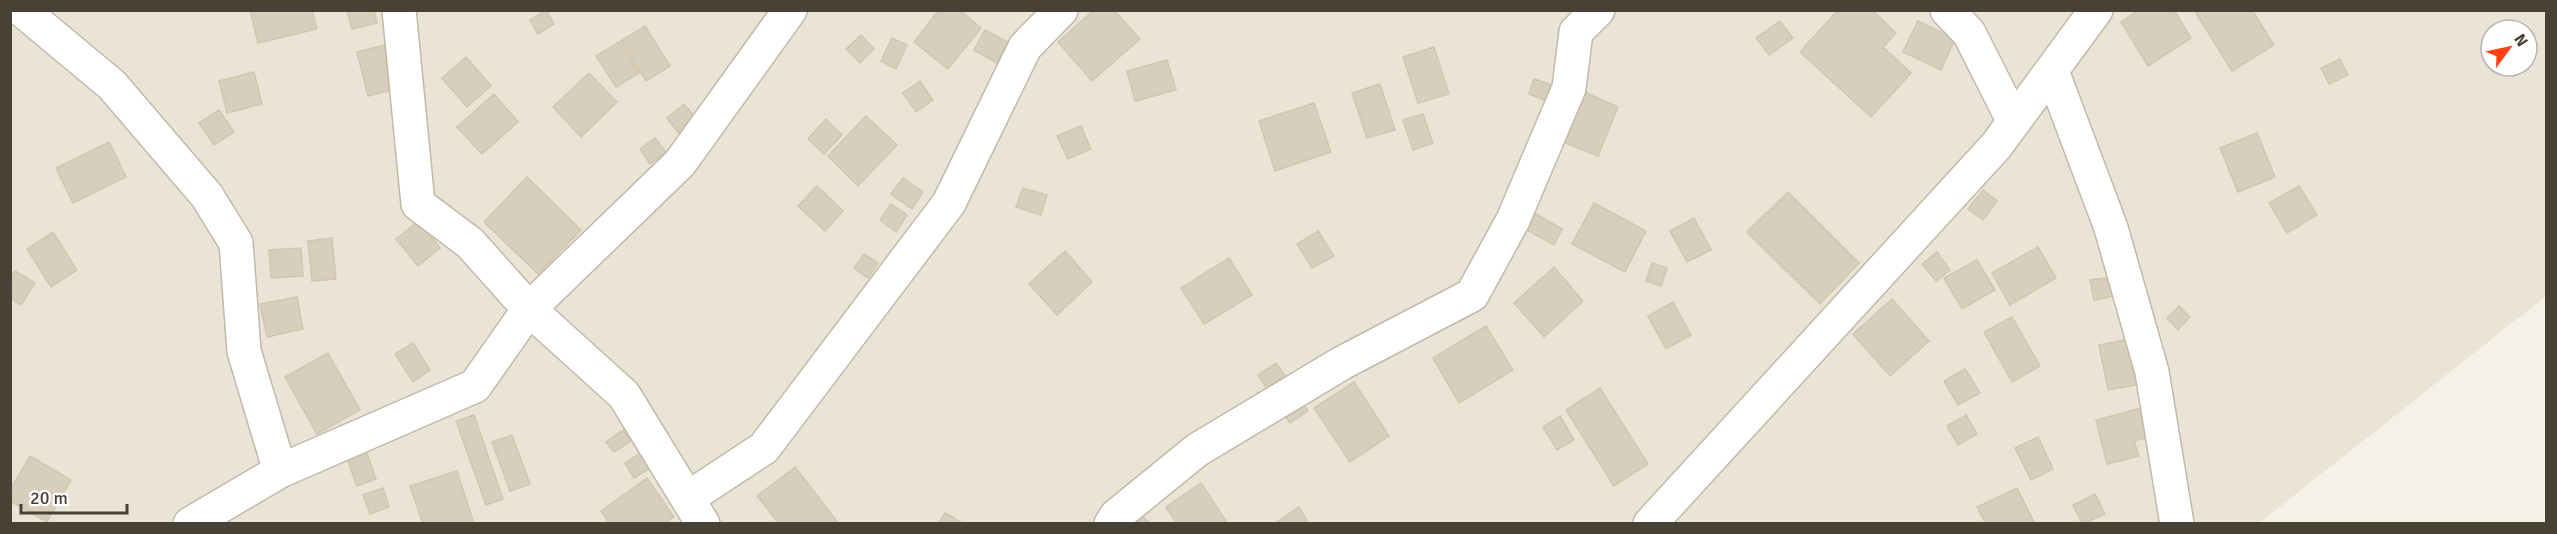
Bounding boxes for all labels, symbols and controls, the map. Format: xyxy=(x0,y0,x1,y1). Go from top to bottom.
north arrow xyxy=(2479,18,2539,78)
text: N xyxy=(2509,30,2532,50)
scale bar xyxy=(21,477,128,515)
text: 20 m xyxy=(30,487,68,509)

